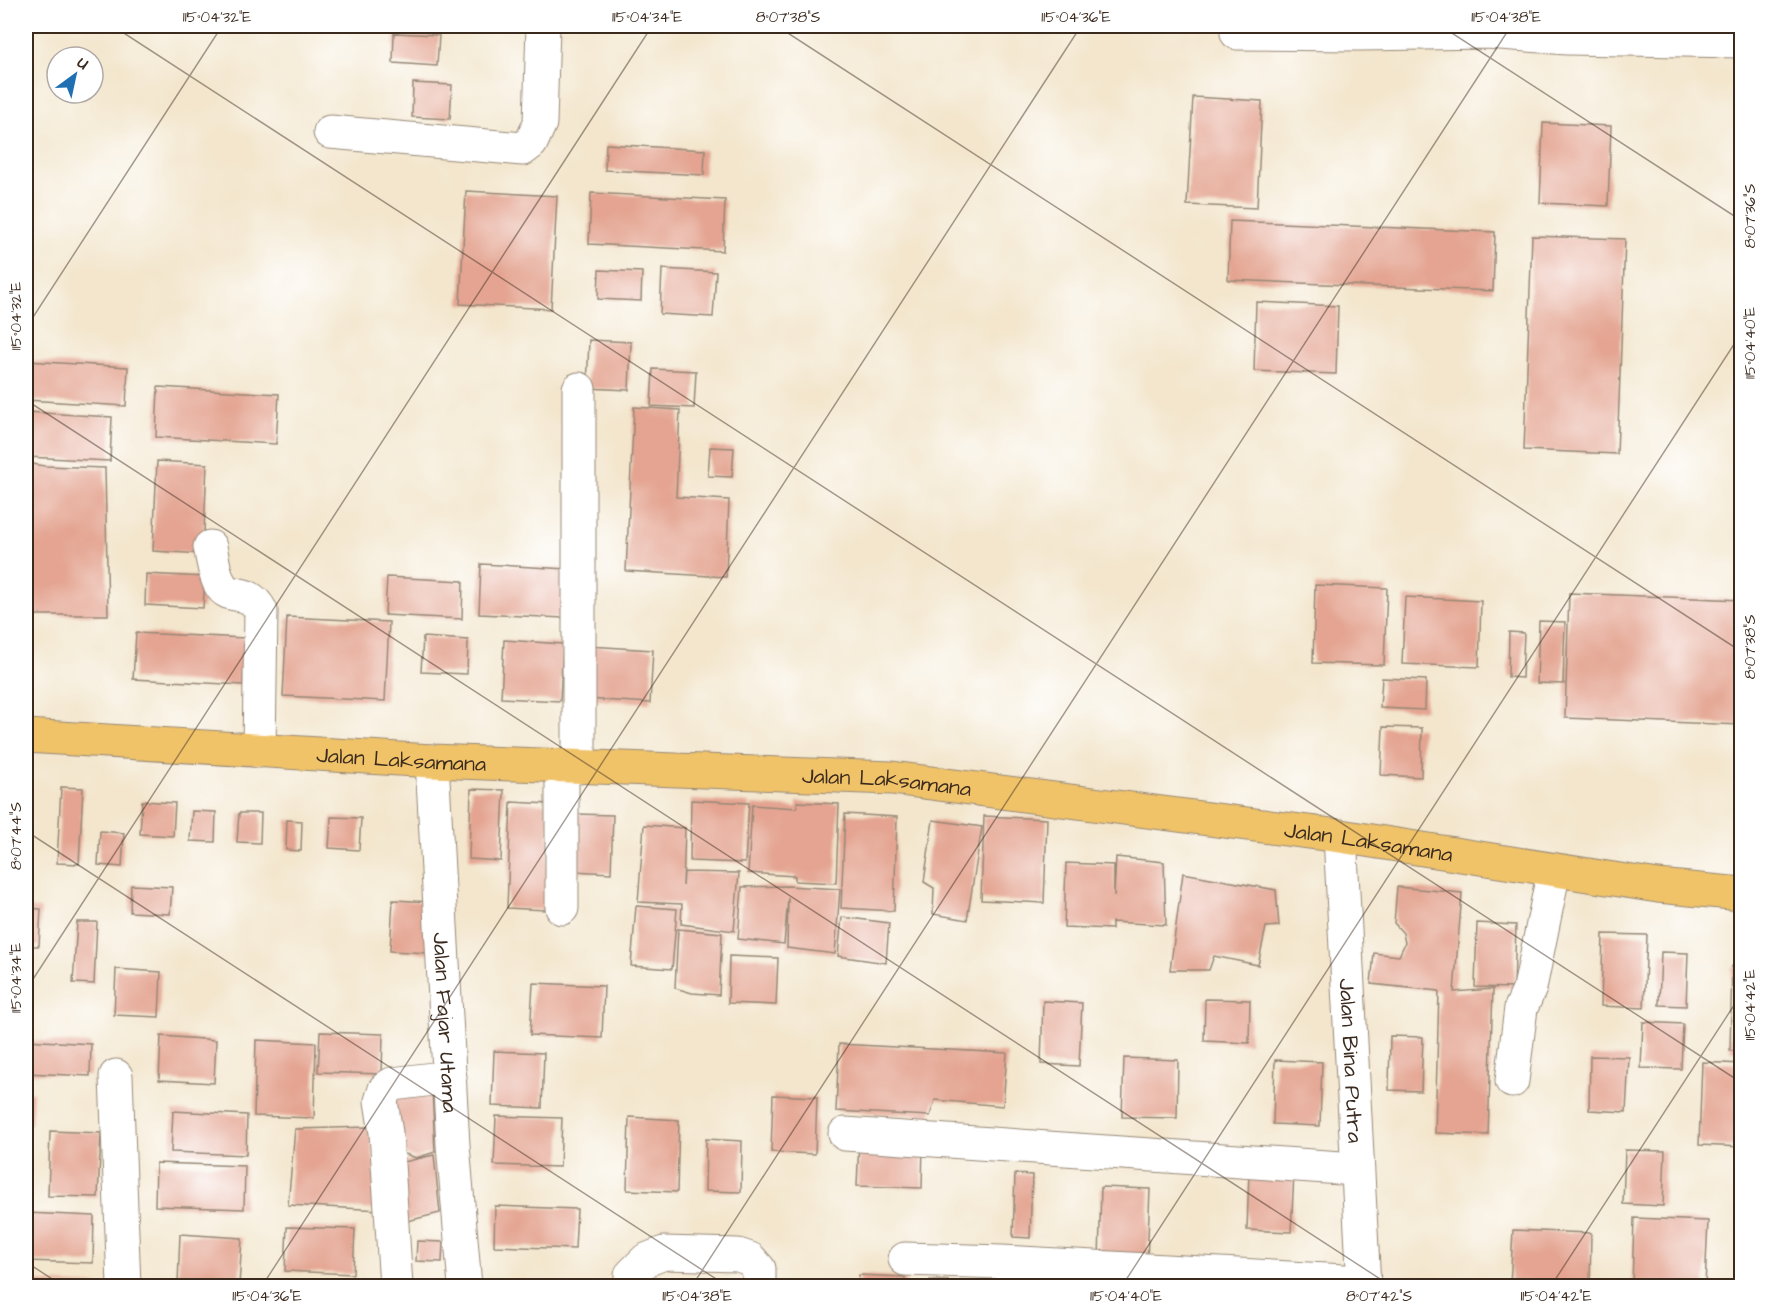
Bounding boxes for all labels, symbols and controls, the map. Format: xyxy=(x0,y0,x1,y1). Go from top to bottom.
text: 115°04'32"E xyxy=(183,7,251,28)
text: 115°04'34"E xyxy=(612,7,682,28)
text: 8°07'38"S xyxy=(756,7,821,28)
text: 115°04'36"E xyxy=(1041,7,1111,28)
text: 115°04'38"E xyxy=(1471,7,1541,28)
north arrow xyxy=(45,45,105,105)
text: U xyxy=(73,52,92,75)
text: 8°07'36"S xyxy=(1740,183,1761,248)
text: 115°04'32"E xyxy=(6,282,27,350)
text: 115°04'40"E xyxy=(1740,307,1761,379)
text: 8°07'38"S xyxy=(1740,614,1761,679)
street label: Jalan Laksamana xyxy=(315,740,487,780)
street label: Jalan Laksamana xyxy=(801,761,973,805)
text: 8°07'44"S xyxy=(6,802,27,870)
street label: Jalan Laksamana xyxy=(1282,815,1455,871)
street label: Jalan Fajar Utama xyxy=(424,932,465,1114)
text: 115°04'34"E xyxy=(6,943,27,1013)
text: 115°04'42"E xyxy=(1740,969,1761,1041)
street label: Jalan Bina Putra xyxy=(1331,978,1370,1144)
text: 115°04'36"E xyxy=(232,1286,302,1307)
text: 115°04'38"E xyxy=(662,1286,732,1307)
text: 115°04'40"E xyxy=(1090,1286,1162,1307)
text: 8°07'42"S xyxy=(1346,1286,1412,1307)
text: 115°04'42"E xyxy=(1520,1286,1592,1307)

